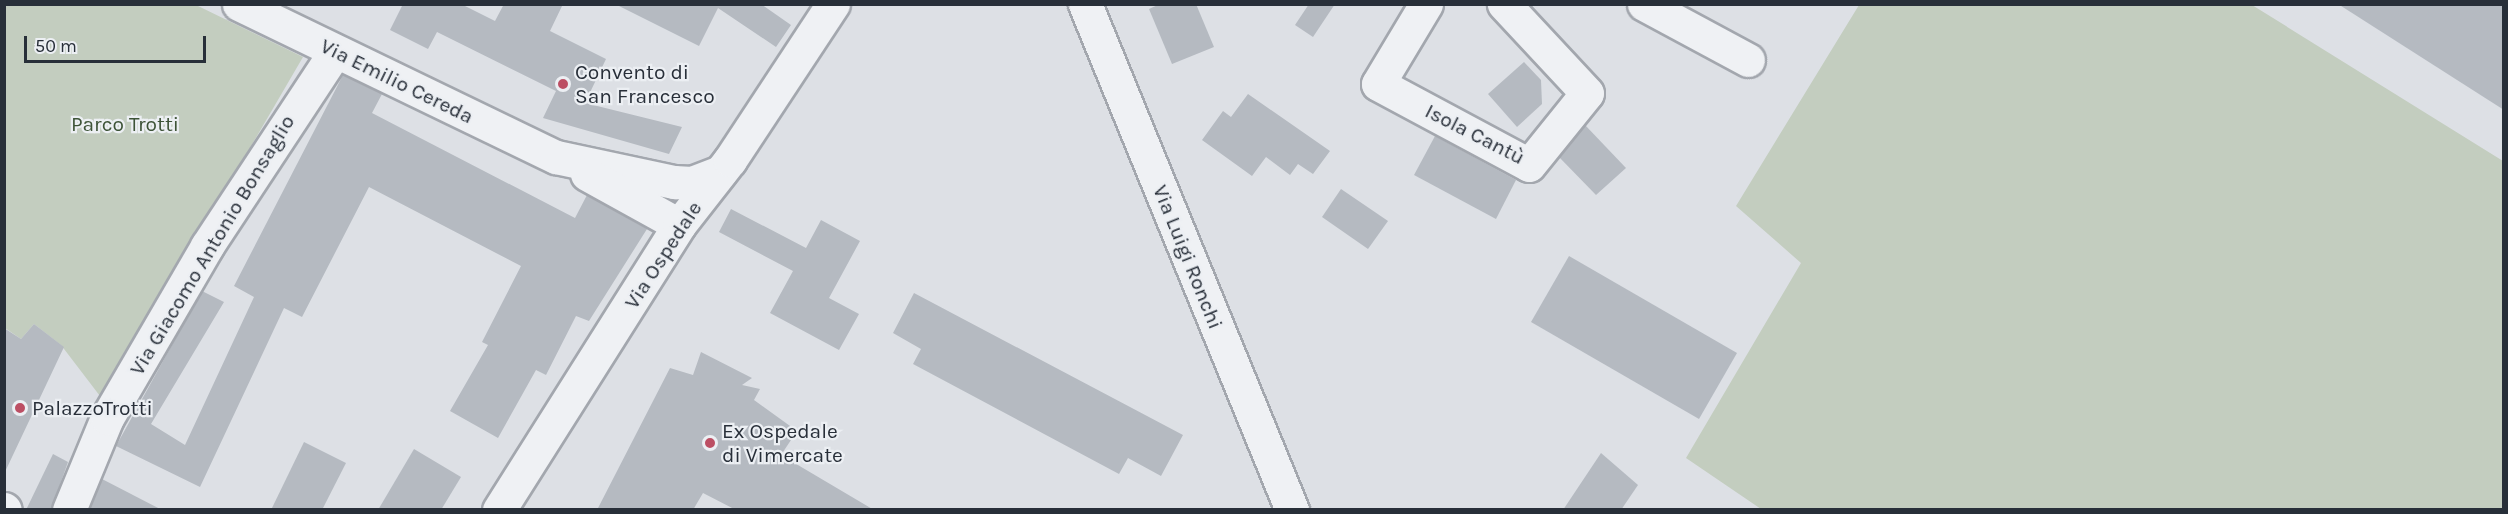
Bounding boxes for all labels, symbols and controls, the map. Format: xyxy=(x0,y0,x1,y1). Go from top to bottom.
scale bar xyxy=(27,24,208,62)
street label: Via Emilio Cereda xyxy=(316,33,478,129)
text: 50 m xyxy=(35,35,77,57)
place label: Convento di San Francesco xyxy=(575,59,715,109)
marker: Convento di San Francesco xyxy=(556,77,570,91)
street label: Isola Cantù xyxy=(1421,98,1529,170)
street label: Via Giacomo Antonio Bonsaglio xyxy=(124,110,300,380)
park label: Parco Trotti xyxy=(71,111,179,137)
street label: Via Luigi Ronchi xyxy=(1148,181,1228,333)
street label: Via Ospedale xyxy=(619,197,707,313)
place label: PalazzoTrotti xyxy=(32,395,153,421)
marker: PalazzoTrotti xyxy=(13,401,27,415)
place label: Ex Ospedale di Vimercate xyxy=(722,418,843,468)
marker: Ex Ospedale di Vimercate xyxy=(703,436,717,450)

